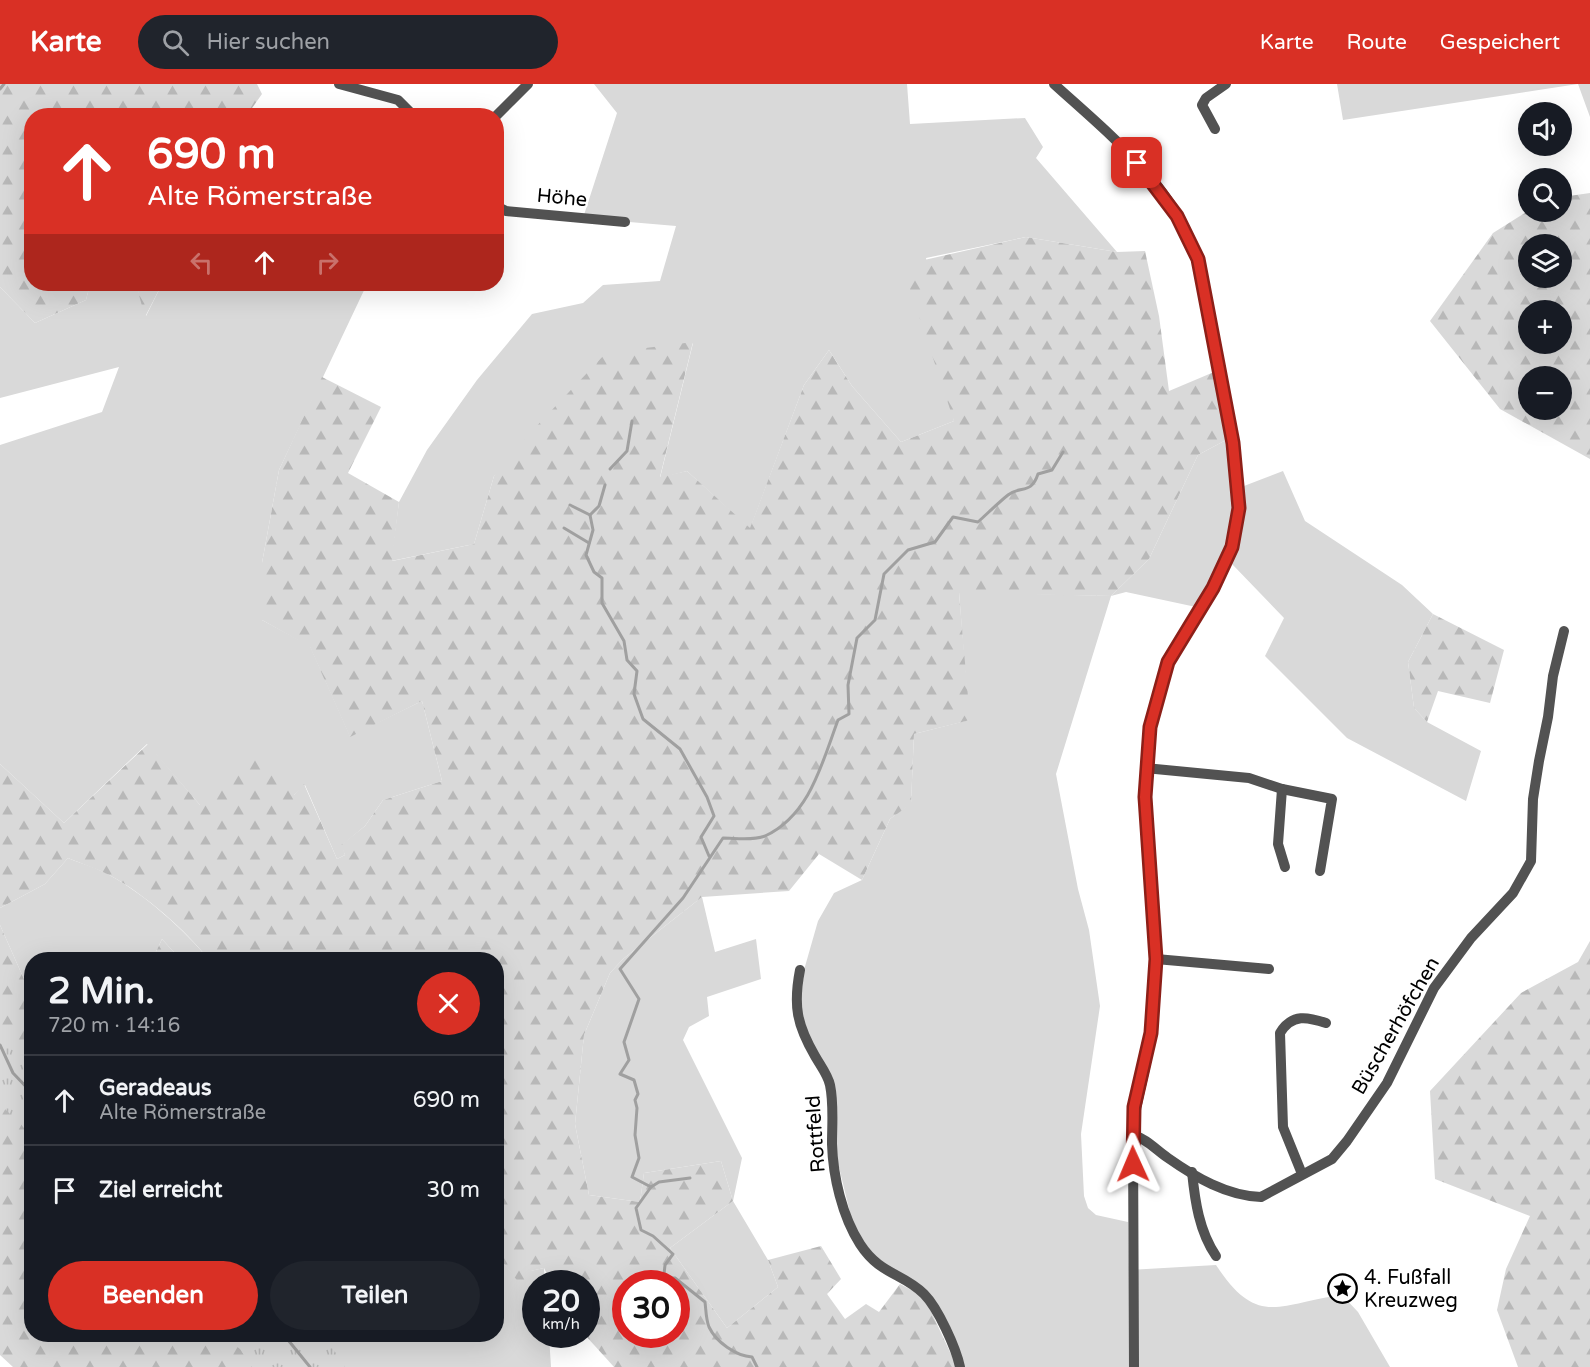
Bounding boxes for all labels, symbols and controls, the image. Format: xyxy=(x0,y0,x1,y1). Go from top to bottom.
search box xyxy=(138,15,558,69)
text: Karte xyxy=(30,25,102,59)
icon: search xyxy=(159,26,192,59)
text: Hier suchen xyxy=(207,29,330,55)
text: Karte xyxy=(1260,30,1314,55)
text: Route xyxy=(1347,30,1407,55)
text: Gespeichert xyxy=(1440,30,1560,55)
map controls xyxy=(1518,102,1572,420)
button: sound xyxy=(1518,102,1572,156)
text: 690 m xyxy=(147,129,276,180)
icon: ahead xyxy=(48,132,126,210)
pin xyxy=(1111,137,1162,188)
icon: arrive xyxy=(1120,146,1153,179)
button: search xyxy=(1518,168,1572,222)
text: Alte Römerstraße xyxy=(147,180,373,213)
street label: Höhe xyxy=(536,184,588,212)
button: layers xyxy=(1518,234,1572,288)
icon: left xyxy=(185,246,218,279)
icon: ahead xyxy=(248,246,281,279)
icon: right xyxy=(311,246,344,279)
button: + xyxy=(1518,300,1572,354)
button: − xyxy=(1518,366,1572,420)
street label: Büscherhöfchen xyxy=(1347,953,1445,1099)
text: 2 Min. xyxy=(48,970,155,1013)
button: close xyxy=(417,972,480,1035)
text: 720 m · 14:16 xyxy=(48,1014,180,1038)
text: Geradeaus xyxy=(99,1075,211,1101)
icon: ahead xyxy=(48,1084,81,1117)
text: 690 m xyxy=(413,1087,480,1113)
street label: Rottfeld xyxy=(801,1094,831,1174)
text: Alte Römerstraße xyxy=(99,1101,266,1125)
position arrow xyxy=(1101,1132,1165,1196)
icon: arrive xyxy=(48,1174,81,1207)
text: Ziel erreicht xyxy=(99,1177,222,1203)
text: 30 m xyxy=(426,1177,480,1203)
button: Beenden xyxy=(48,1261,258,1330)
button: Teilen xyxy=(270,1261,480,1330)
place label: 4. Fußfall Kreuzweg xyxy=(1364,1266,1458,1313)
speed limit sign: 30 xyxy=(612,1270,690,1348)
place icon: 4. Fußfall Kreuzweg xyxy=(1327,1273,1359,1305)
text: 20 xyxy=(542,1283,580,1320)
text: km/h xyxy=(542,1315,580,1333)

